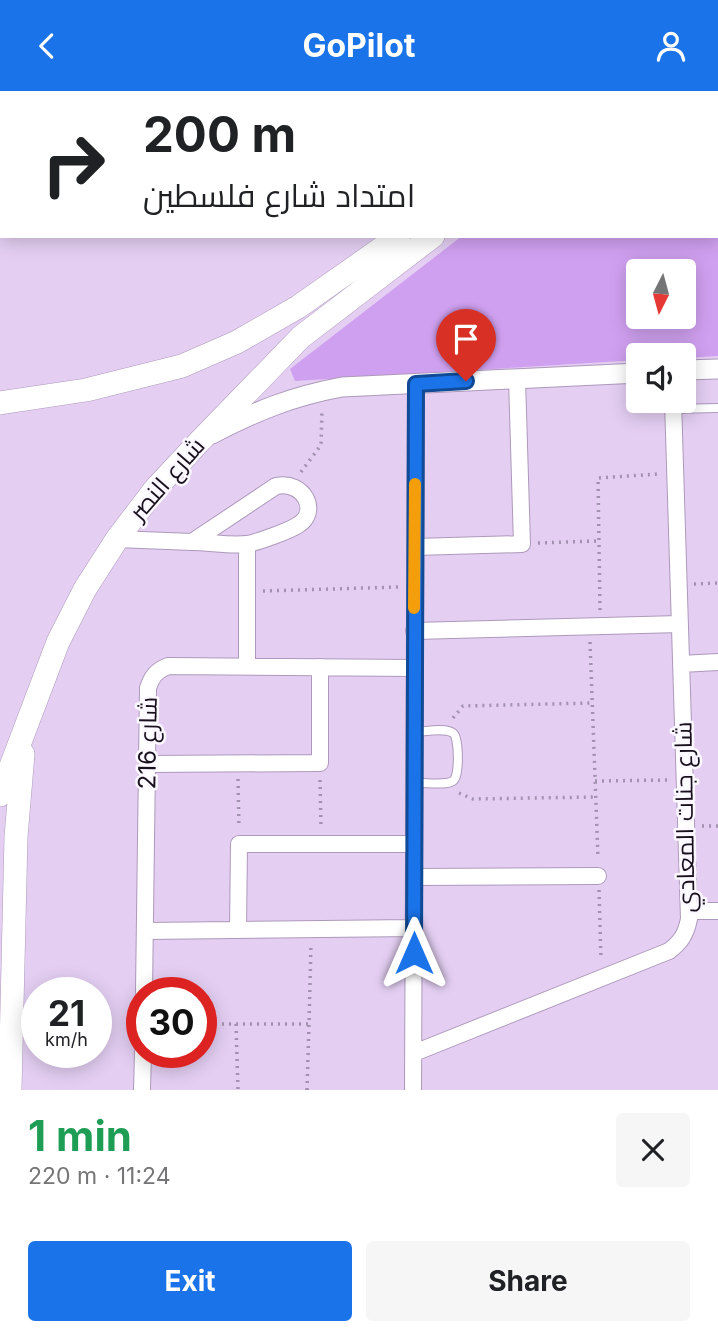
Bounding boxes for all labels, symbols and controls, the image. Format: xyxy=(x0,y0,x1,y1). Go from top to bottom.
text: GoPilot xyxy=(302,26,416,65)
icon: back xyxy=(28,27,66,65)
icon: person xyxy=(652,27,690,65)
text: 200 m xyxy=(143,105,296,164)
icon: right xyxy=(28,119,119,210)
text: امتداد شارع فلسطين xyxy=(143,176,415,215)
north arrow xyxy=(626,259,696,329)
map controls xyxy=(626,259,696,413)
pin xyxy=(436,309,496,381)
icon: arrive xyxy=(447,320,485,358)
button: sound xyxy=(626,343,696,413)
street label: شارع النصر xyxy=(121,431,212,529)
street label: شارع 216 xyxy=(132,696,165,790)
street label: شارع جنات المعادي xyxy=(668,721,705,913)
position arrow xyxy=(377,916,451,990)
speed limit sign: 30 xyxy=(126,977,217,1068)
text: 21 xyxy=(48,992,85,1034)
text: km/h xyxy=(45,1029,88,1050)
text: 1 min xyxy=(28,1110,132,1161)
button: close xyxy=(616,1113,690,1187)
text: 220 m · 11:24 xyxy=(28,1162,171,1190)
button: Exit xyxy=(28,1241,352,1321)
button: Share xyxy=(366,1241,690,1321)

